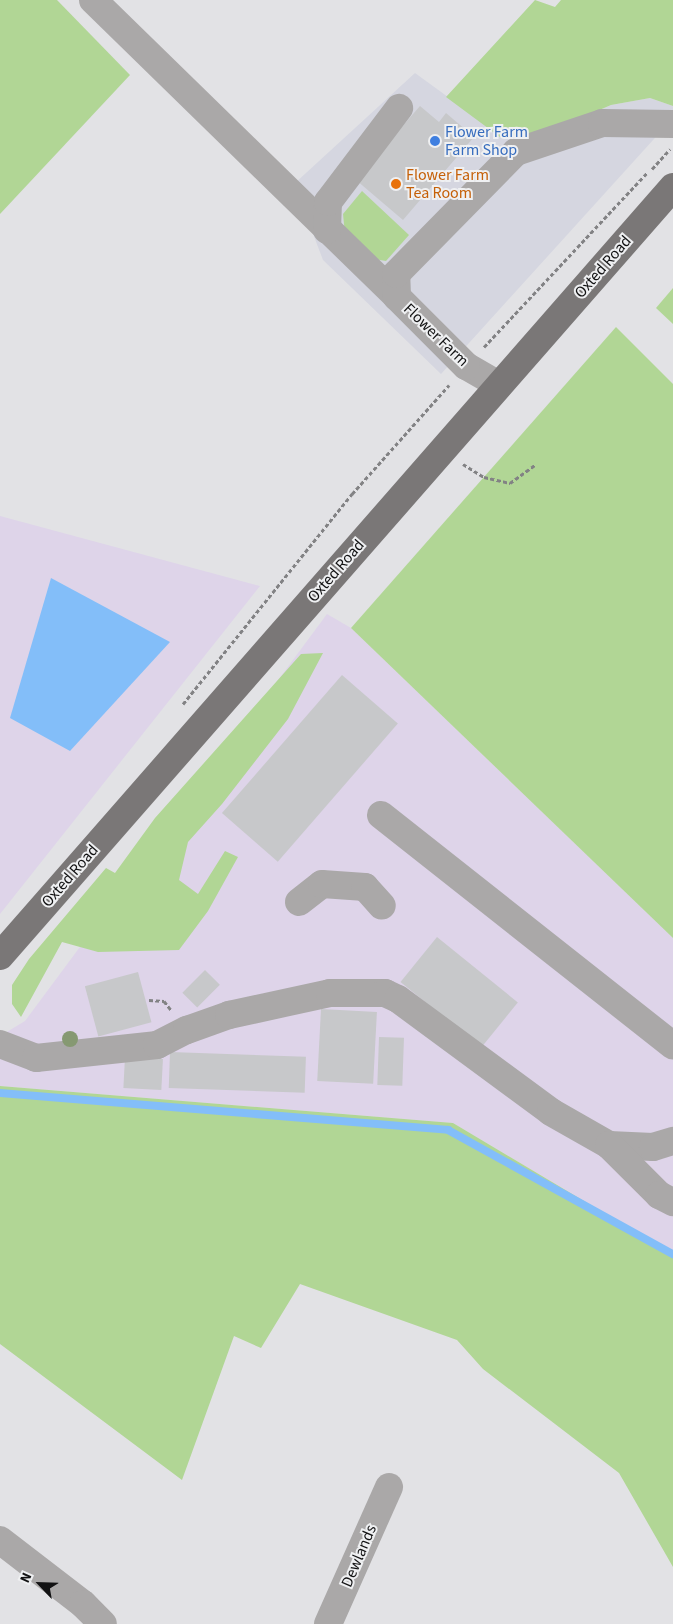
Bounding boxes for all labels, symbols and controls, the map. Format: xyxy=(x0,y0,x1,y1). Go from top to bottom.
place label: Flower Farm Farm Shop xyxy=(445,122,528,160)
marker: Flower Farm Farm Shop xyxy=(429,135,441,147)
place label: Flower Farm Tea Room xyxy=(406,165,489,203)
marker: Flower Farm Tea Room xyxy=(390,178,402,190)
street label: Oxted Road xyxy=(571,232,635,302)
street label: Flower Farm xyxy=(399,299,473,371)
street label: Oxted Road xyxy=(304,536,368,606)
street label: Oxted Road xyxy=(38,841,102,911)
street label: Dewlands xyxy=(337,1522,381,1590)
north arrow xyxy=(15,1559,65,1609)
text: N xyxy=(15,1570,37,1586)

